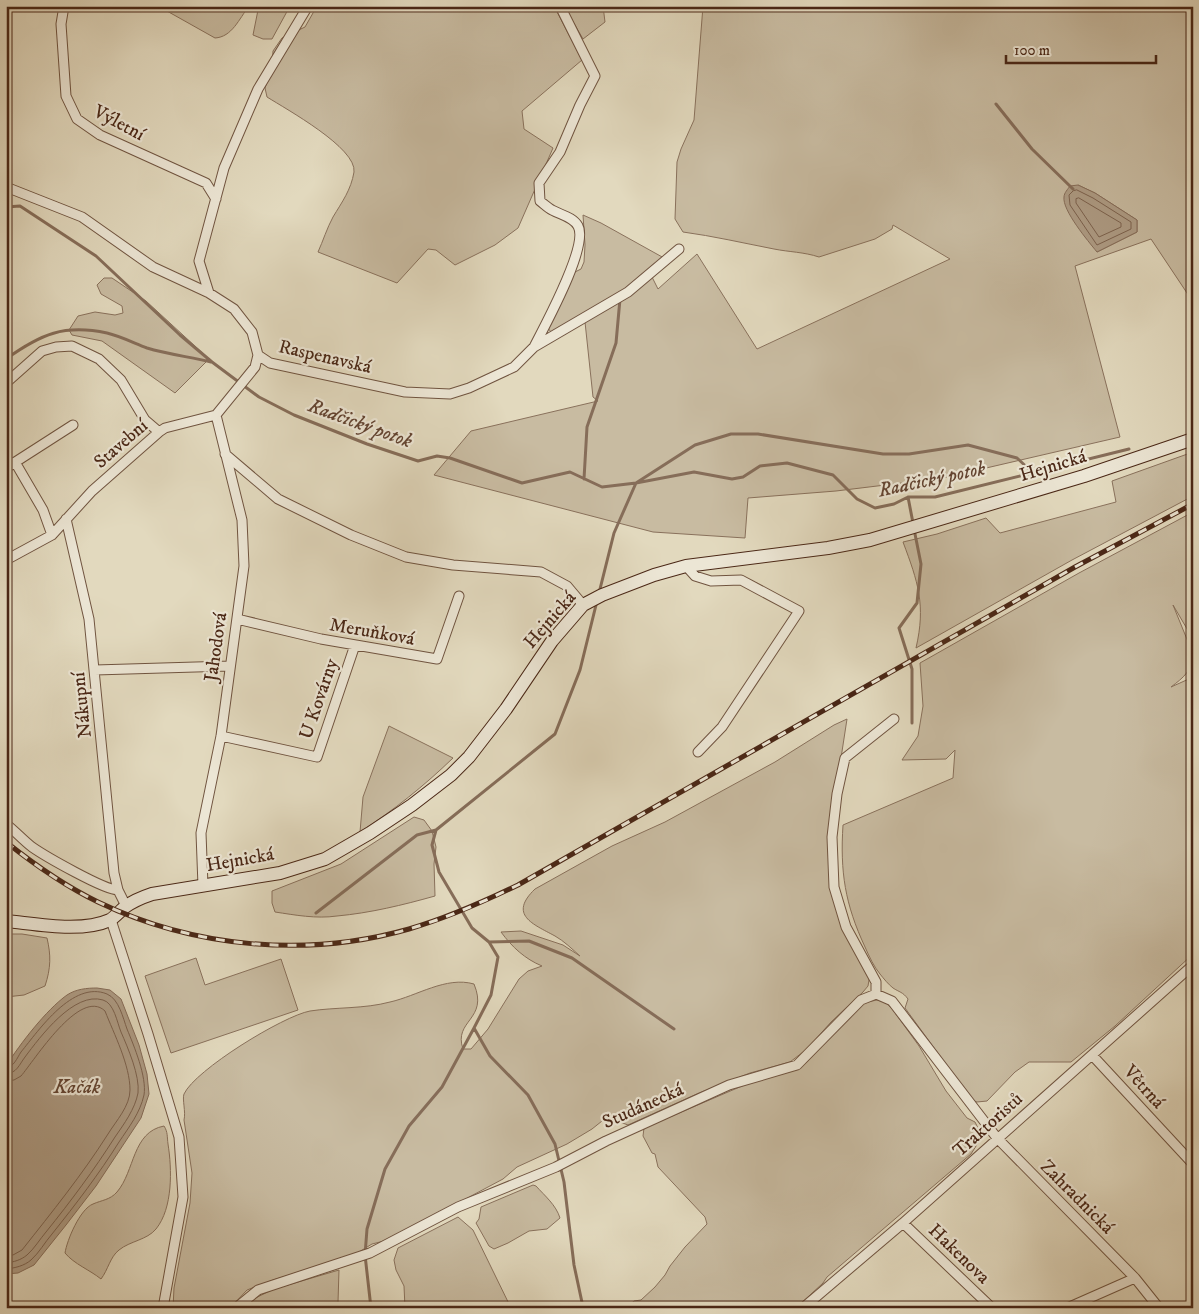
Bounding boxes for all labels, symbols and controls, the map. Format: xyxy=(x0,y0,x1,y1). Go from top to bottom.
scale bar xyxy=(1006,32,1156,64)
text: 100 m xyxy=(1014,41,1050,60)
street label: Výletní xyxy=(89,100,150,147)
street label: Raspenavská xyxy=(276,335,374,379)
water label: Radčický potok xyxy=(304,393,416,455)
street label: Stavební xyxy=(89,414,153,474)
street label: Hejnická xyxy=(1017,445,1089,487)
water label: Radčický potok xyxy=(875,456,989,504)
street label: Hejnická xyxy=(519,587,581,653)
street label: Jahodová xyxy=(199,611,232,685)
street label: Meruňková xyxy=(328,613,416,651)
street label: U Kovárny xyxy=(295,655,344,742)
street label: Nákupní xyxy=(67,670,97,739)
street label: Hejnická xyxy=(204,843,276,877)
street label: Větrná xyxy=(1118,1060,1170,1114)
water label: Kačák xyxy=(53,1075,101,1100)
street label: Studánecká xyxy=(599,1078,687,1134)
street label: Traktoristů xyxy=(948,1088,1028,1162)
street label: Zahradnická xyxy=(1035,1155,1119,1239)
street label: Hakenova xyxy=(923,1219,995,1289)

